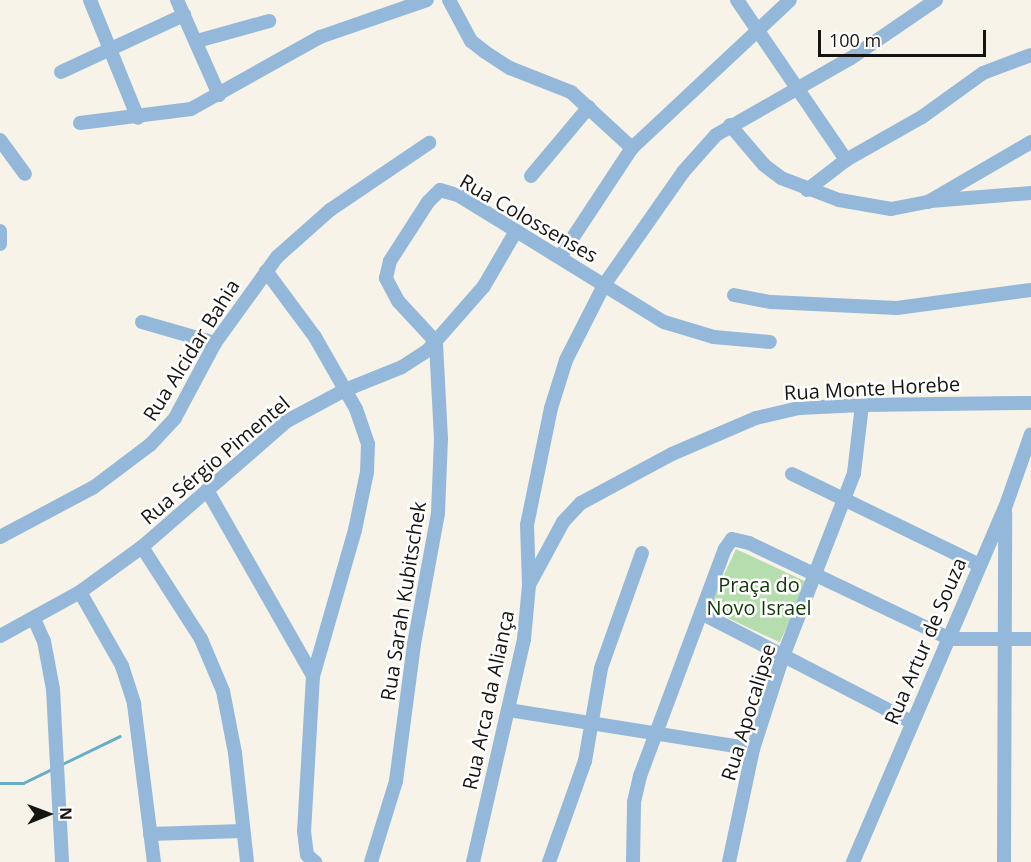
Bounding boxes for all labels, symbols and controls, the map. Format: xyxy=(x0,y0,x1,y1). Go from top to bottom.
scale bar xyxy=(821,18,989,56)
text: 100 m xyxy=(829,28,881,52)
street label: Rua Colossenses xyxy=(456,169,602,267)
street label: Rua Alcidar Bahia xyxy=(138,275,244,425)
street label: Rua Monte Horebe xyxy=(783,371,961,405)
street label: Rua Sérgio Pimentel xyxy=(136,391,294,529)
street label: Rua Sarah Kubitschek xyxy=(375,499,431,703)
street label: Rua Artur de Souza xyxy=(879,554,971,728)
park label: Praça do Novo Israel xyxy=(707,573,811,620)
street label: Rua Arca da Aliança xyxy=(457,608,519,792)
street label: Rua Apocalipse xyxy=(716,641,780,783)
north arrow xyxy=(18,784,78,844)
text: N xyxy=(55,807,77,820)

